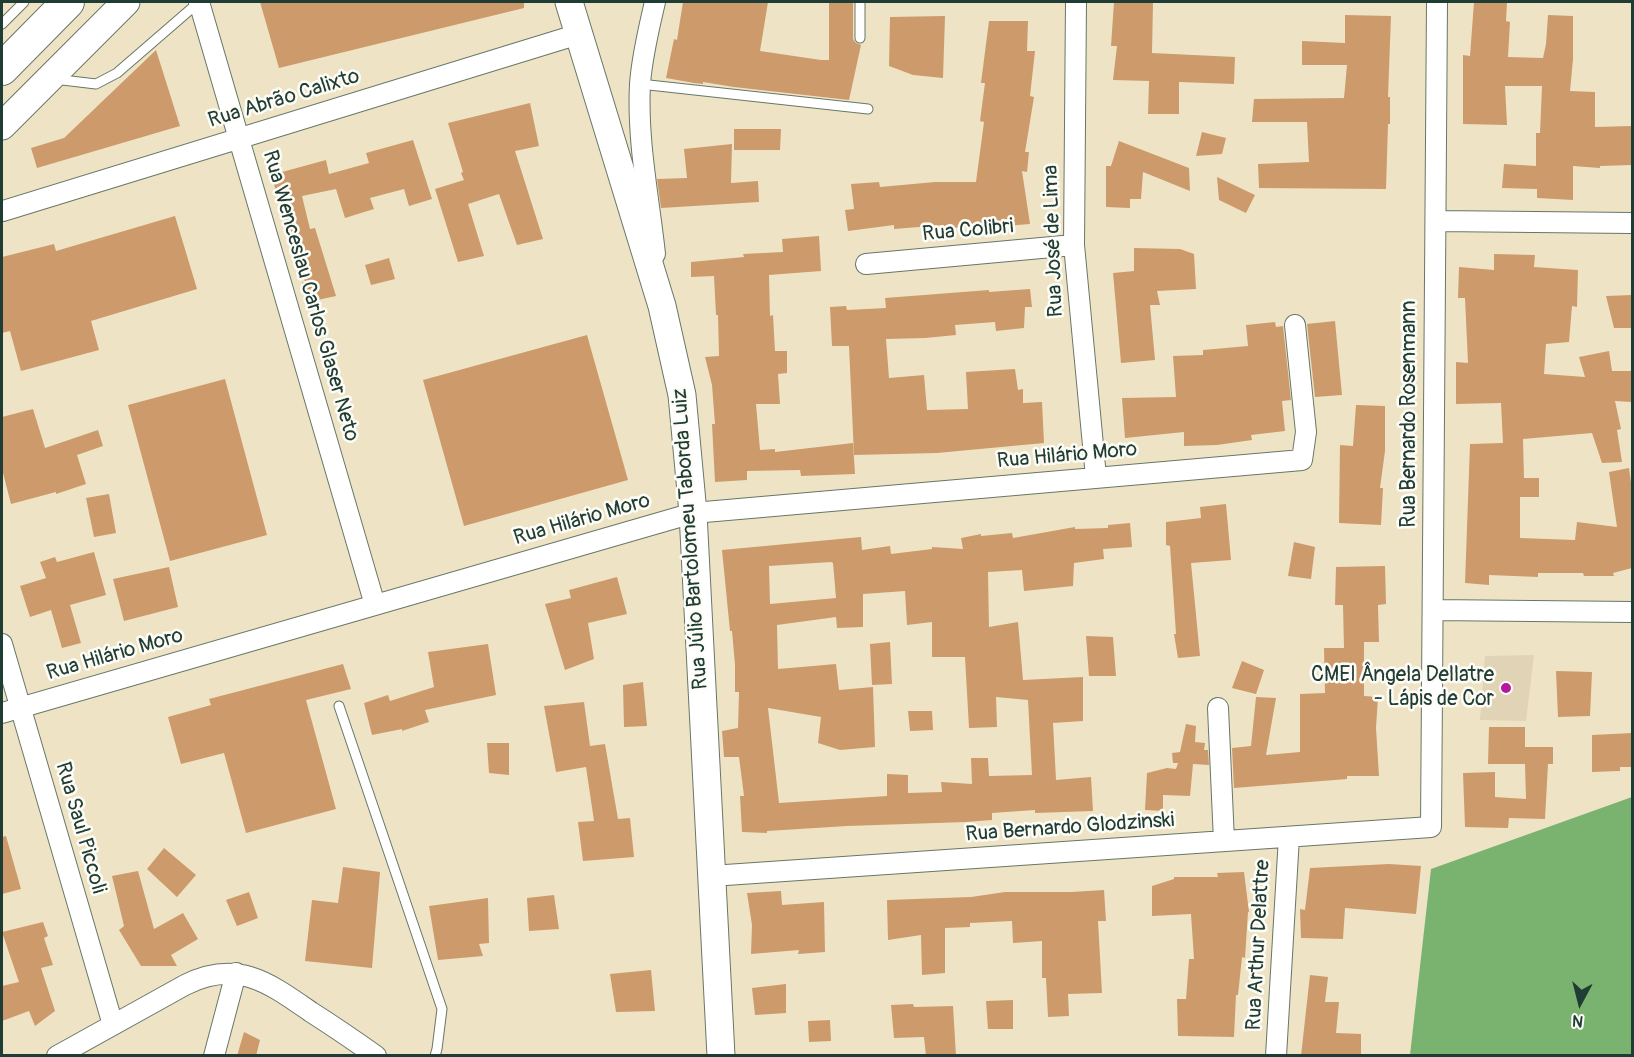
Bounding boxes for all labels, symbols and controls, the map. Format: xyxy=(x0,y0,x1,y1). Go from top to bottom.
street label: Rua Abrão Calixto xyxy=(205,64,363,134)
street label: Rua Wenceslau Carlos Glaser Neto xyxy=(256,148,364,444)
street label: Rua José de Lima xyxy=(1039,164,1069,318)
street label: Rua Colibri xyxy=(921,214,1015,248)
street label: Rua Bernardo Rosenmann xyxy=(1397,300,1423,528)
street label: Rua Júlio Bartolomeu Taborda Luiz xyxy=(668,388,714,690)
street label: Rua Hilário Moro xyxy=(996,437,1138,475)
street label: Rua Hilário Moro xyxy=(511,488,653,552)
street label: Rua Hilário Moro xyxy=(44,623,186,687)
place label: CMEI Ângela Dellatre - Lápis de Cor xyxy=(1311,663,1494,713)
marker: CMEI Ângela Dellatre - Lápis de Cor xyxy=(1499,681,1513,695)
street label: Rua Saul Piccoli xyxy=(49,759,111,897)
street label: Rua Bernardo Glodzinski xyxy=(965,808,1175,848)
street label: Rua Arthur Delattre xyxy=(1242,859,1276,1031)
north arrow xyxy=(1550,973,1610,1033)
text: N xyxy=(1571,1010,1584,1031)

